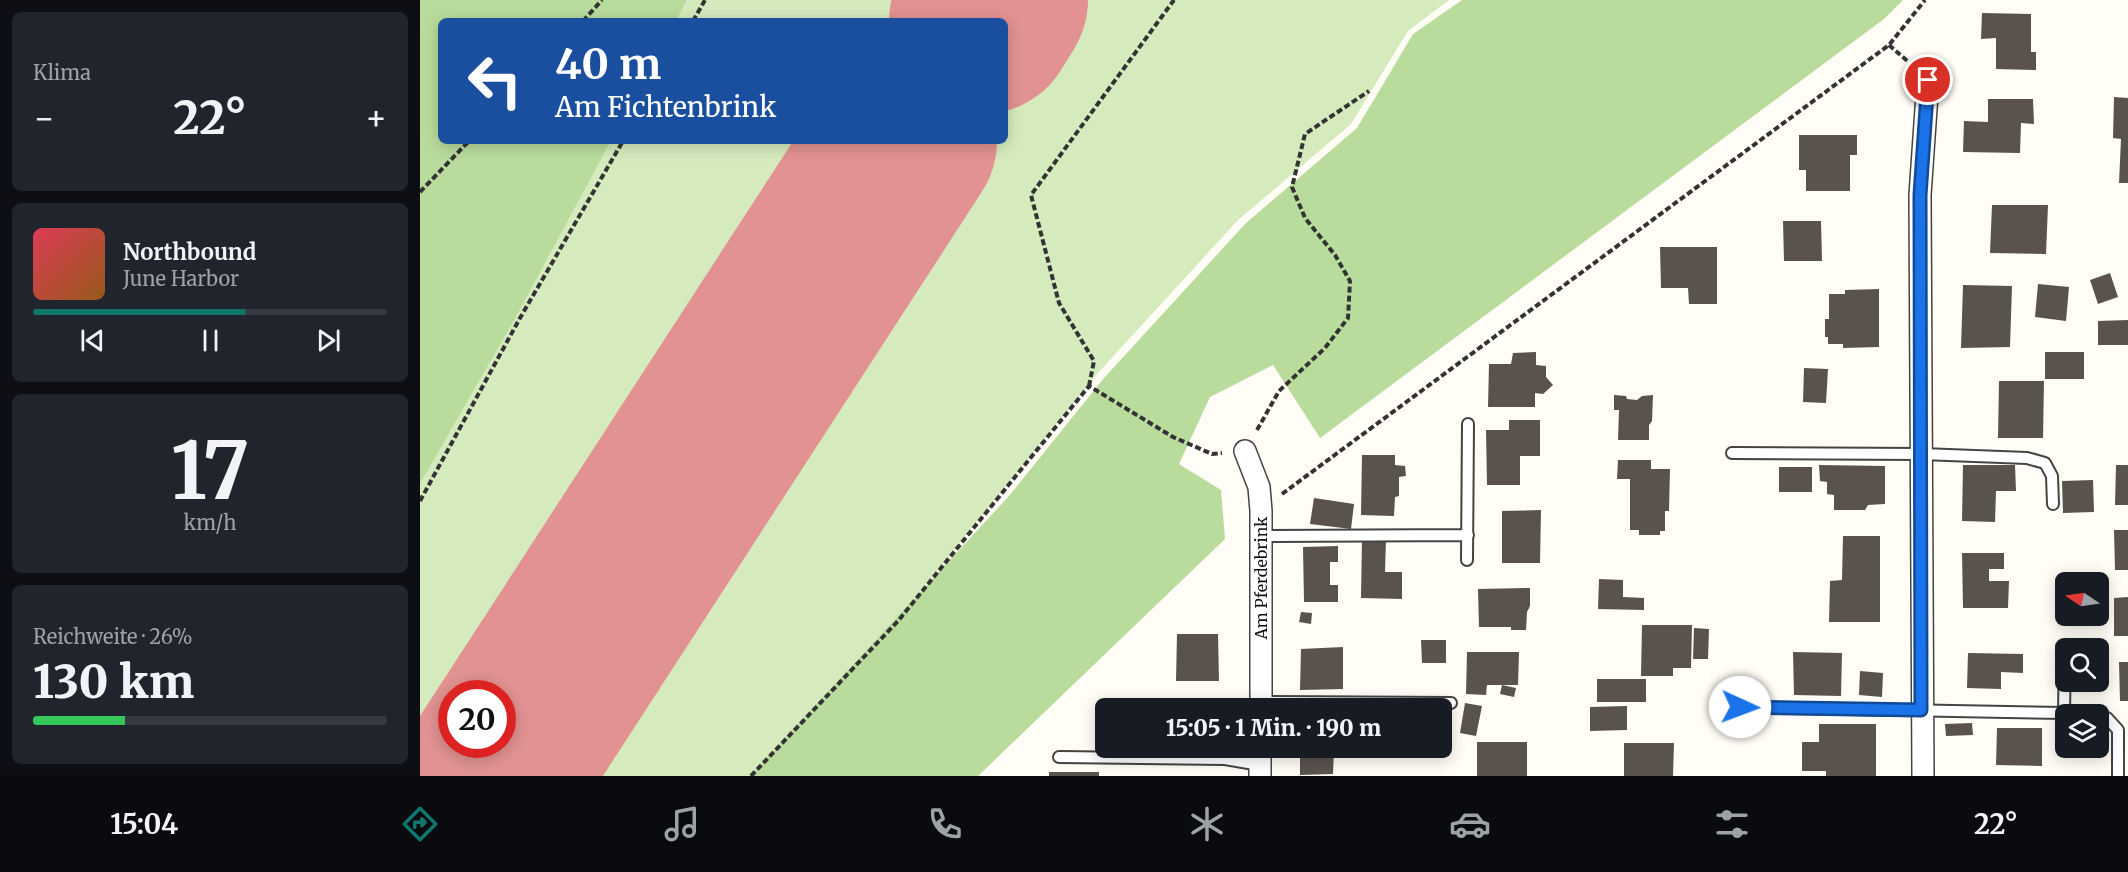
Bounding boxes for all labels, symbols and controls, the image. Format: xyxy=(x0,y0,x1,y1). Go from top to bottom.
text: 40 m xyxy=(555,38,661,90)
icon: left xyxy=(456,42,534,120)
pin xyxy=(1902,54,1953,105)
text: Klima xyxy=(33,60,91,85)
icon: arrive xyxy=(1911,63,1944,96)
text: 22° xyxy=(173,90,247,146)
text: Am Fichtenbrink xyxy=(555,90,776,124)
text: − xyxy=(33,98,55,139)
text: + xyxy=(365,98,387,139)
text: Northbound xyxy=(123,238,256,266)
text: June Harbor xyxy=(123,266,239,291)
icon: previous xyxy=(76,324,109,357)
icon: pause xyxy=(194,324,227,357)
icon: next xyxy=(312,324,345,357)
text: 17 xyxy=(171,422,249,520)
text: km/h xyxy=(184,510,236,535)
street label: Am Pferdebrink xyxy=(1251,516,1271,640)
north arrow xyxy=(2055,572,2109,626)
map controls xyxy=(2055,572,2109,758)
text: Reichweite · 26% xyxy=(33,624,193,649)
button: search xyxy=(2055,638,2109,692)
text: 130 km xyxy=(33,654,194,710)
position arrow xyxy=(1708,675,1772,739)
speed limit sign: 20 xyxy=(438,680,516,758)
button: layers xyxy=(2055,704,2109,758)
text: 15:05 · 1 Min. · 190 m xyxy=(1166,714,1381,742)
icon: directions xyxy=(399,803,441,845)
icon: music xyxy=(661,803,703,845)
icon: phone xyxy=(924,803,966,845)
icon: climate xyxy=(1186,803,1228,845)
icon: car xyxy=(1449,803,1491,845)
icon: filters xyxy=(1711,803,1753,845)
text: 15:04 xyxy=(110,807,178,841)
text: 22° xyxy=(1974,807,2018,841)

